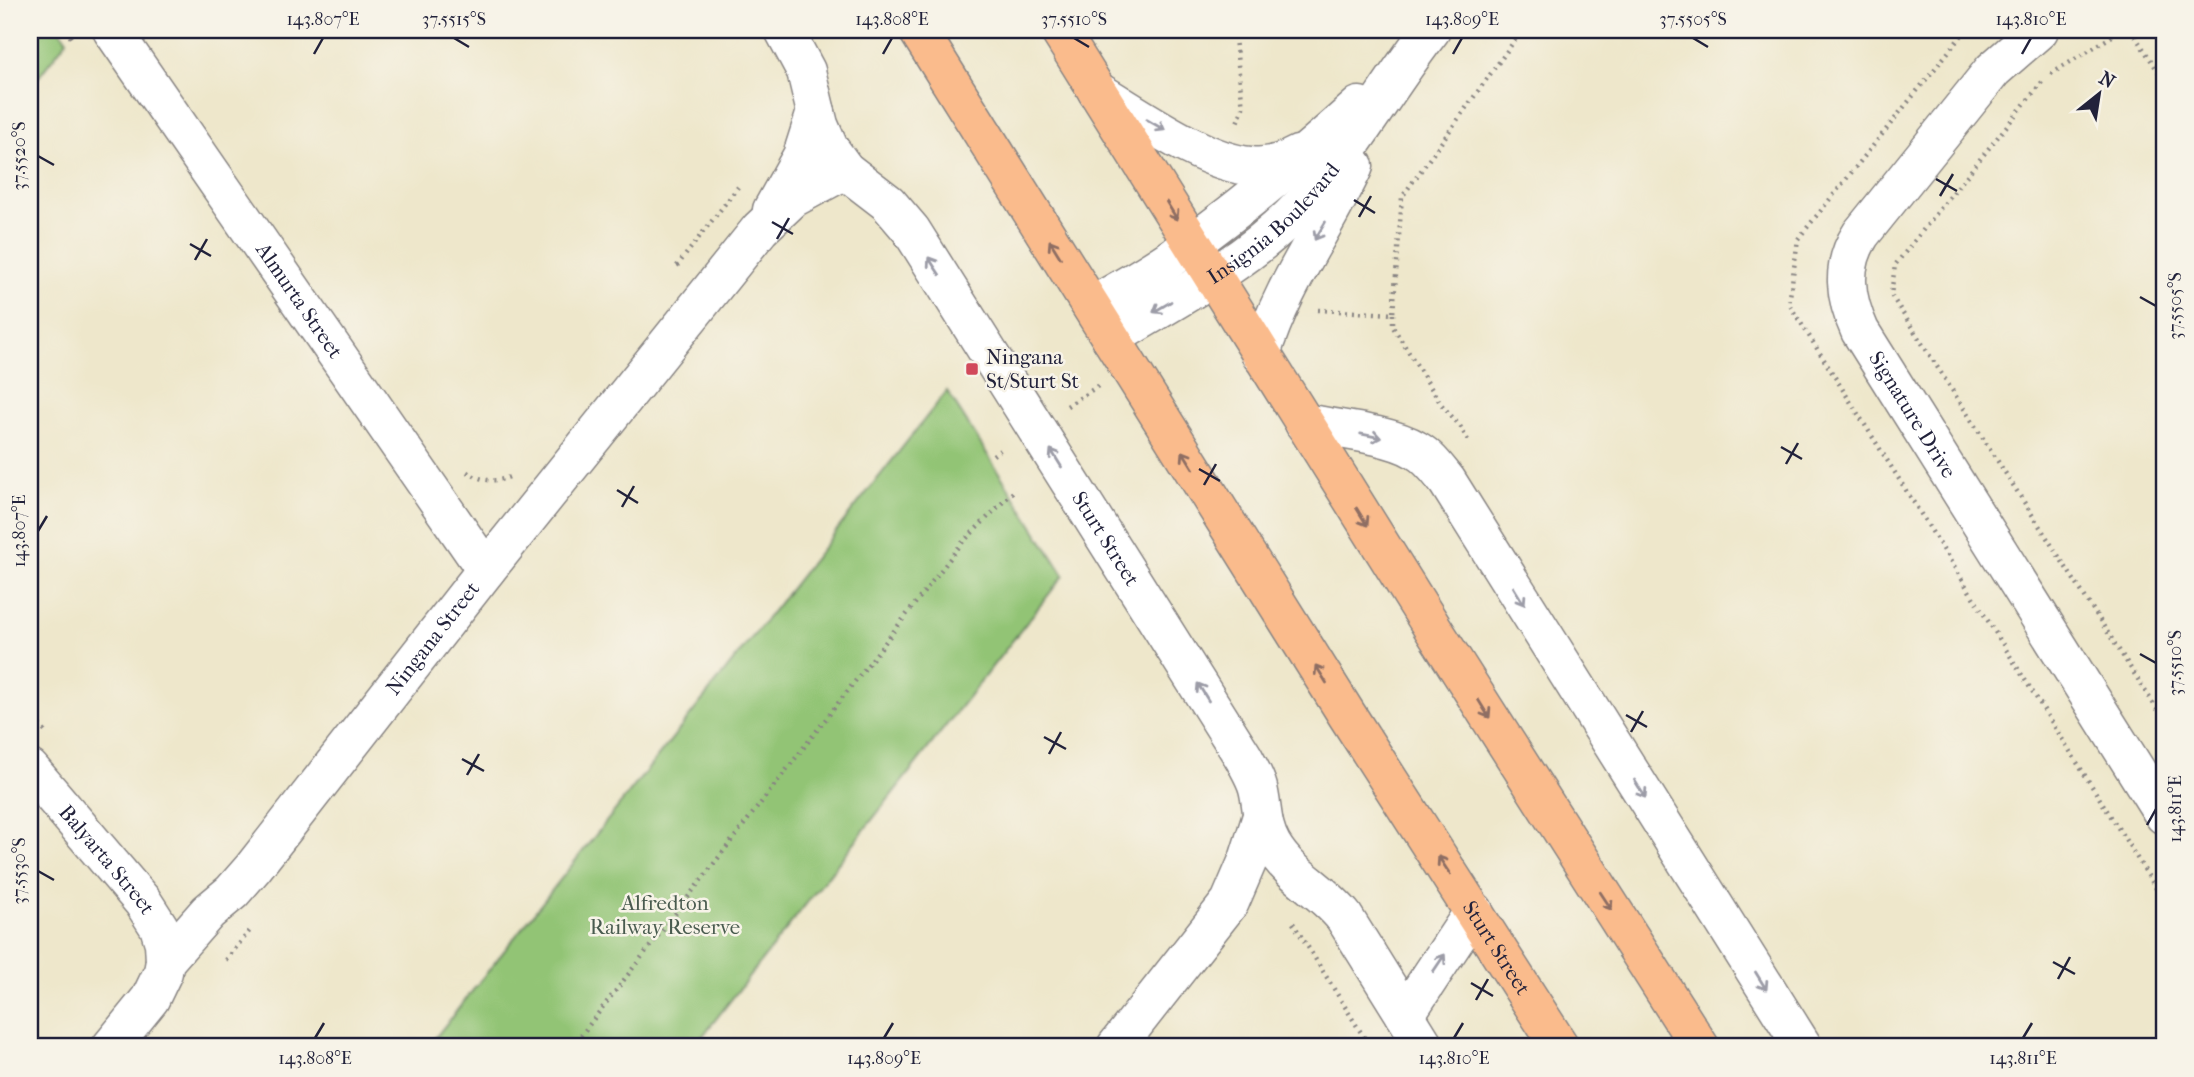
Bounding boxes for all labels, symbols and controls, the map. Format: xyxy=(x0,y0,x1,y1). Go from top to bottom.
text: 143.807°E xyxy=(286,9,360,30)
text: 37.5515°S xyxy=(422,9,486,30)
text: 143.808°E xyxy=(855,9,929,30)
text: 37.5510°S xyxy=(1041,9,1107,30)
text: 143.809°E xyxy=(1425,9,1499,30)
text: 37.5505°S xyxy=(1659,9,1727,30)
text: 143.810°E xyxy=(1996,9,2066,30)
north arrow xyxy=(2064,60,2134,130)
text: N xyxy=(2095,67,2119,94)
one-way arrow xyxy=(1145,118,1165,132)
text: 37.5520°S xyxy=(9,121,30,191)
street label: Insignia Boulevard xyxy=(1203,158,1345,289)
one-way arrow xyxy=(1166,200,1180,220)
one-way arrow xyxy=(1313,220,1327,240)
street label: Almurta Street xyxy=(250,237,348,363)
one-way arrow xyxy=(1048,239,1062,259)
one-way arrow xyxy=(927,257,942,276)
text: 37.5505°S xyxy=(2165,272,2186,340)
one-way arrow xyxy=(1153,300,1173,314)
place label: Ningana St/Sturt St xyxy=(986,345,1080,393)
street label: Signature Drive xyxy=(1864,347,1961,482)
marker: Ningana St/Sturt St xyxy=(964,361,980,377)
one-way arrow xyxy=(1359,430,1382,443)
one-way arrow xyxy=(1049,448,1063,468)
one-way arrow xyxy=(1180,451,1194,471)
street label: Sturt Street xyxy=(1067,487,1145,591)
text: 143.807°E xyxy=(9,494,30,568)
one-way arrow xyxy=(1356,506,1370,526)
street label: Ningana Street xyxy=(381,576,485,700)
one-way arrow xyxy=(1513,585,1527,605)
text: 37.5510°S xyxy=(2165,630,2186,696)
one-way arrow xyxy=(1314,665,1329,684)
one-way arrow xyxy=(1195,683,1209,703)
one-way arrow xyxy=(1476,699,1491,718)
text: 143.811°E xyxy=(2165,775,2186,843)
one-way arrow xyxy=(1634,778,1648,798)
street label: Balyarta Street xyxy=(54,800,160,919)
text: 37.5530°S xyxy=(9,837,30,905)
one-way arrow xyxy=(1437,856,1451,876)
park label: Alfredton Railway Reserve xyxy=(590,891,740,939)
one-way arrow xyxy=(1599,891,1613,910)
street label: Sturt Street xyxy=(1458,897,1536,1000)
one-way arrow xyxy=(1432,954,1447,973)
one-way arrow xyxy=(1755,971,1769,991)
text: 143.808°E xyxy=(278,1048,352,1069)
text: 143.809°E xyxy=(847,1048,921,1069)
text: 143.810°E xyxy=(1419,1048,1489,1069)
text: 143.811°E xyxy=(1989,1048,2057,1069)

